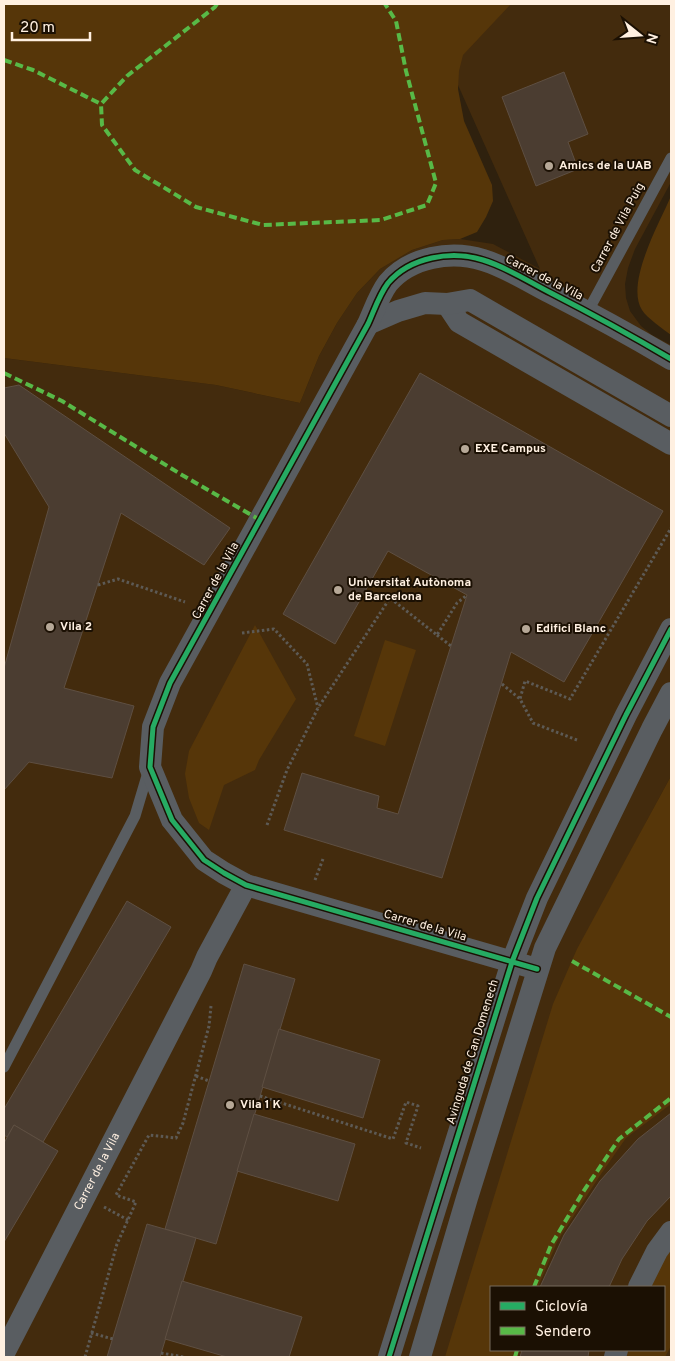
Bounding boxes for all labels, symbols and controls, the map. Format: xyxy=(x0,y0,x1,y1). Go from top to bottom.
scale bar xyxy=(12,10,90,42)
north arrow xyxy=(615,10,665,60)
text: 20 m xyxy=(20,19,55,38)
text: N xyxy=(641,31,661,46)
place label: Amics de la UAB xyxy=(559,158,651,174)
marker: Amics de la UAB xyxy=(543,160,555,172)
street label: Carrer de Vila Puig xyxy=(587,180,649,276)
street label: Carrer de la Vila xyxy=(502,251,586,305)
place label: EXE Campus xyxy=(475,441,546,457)
marker: EXE Campus xyxy=(459,443,471,455)
street label: Carrer de la Vila xyxy=(189,540,243,622)
place label: Universitat Autònoma de Barcelona xyxy=(348,575,471,605)
marker: Universitat Autònoma de Barcelona xyxy=(332,584,344,596)
place label: Vila 2 xyxy=(60,619,92,635)
marker: Vila 2 xyxy=(44,621,56,633)
place label: Edifici Blanc xyxy=(536,621,606,637)
marker: Edifici Blanc xyxy=(520,623,532,635)
street label: Carrer de la Vila xyxy=(382,907,468,945)
street label: Avinguda de Can Domenech xyxy=(443,978,503,1126)
place label: Vila 1 K xyxy=(240,1097,282,1113)
marker: Vila 1 K xyxy=(224,1099,236,1111)
street label: Carrer de la Vila xyxy=(71,1130,124,1213)
legend xyxy=(490,1286,665,1351)
text: Ciclovía xyxy=(535,1298,588,1317)
text: Sendero xyxy=(535,1323,591,1342)

